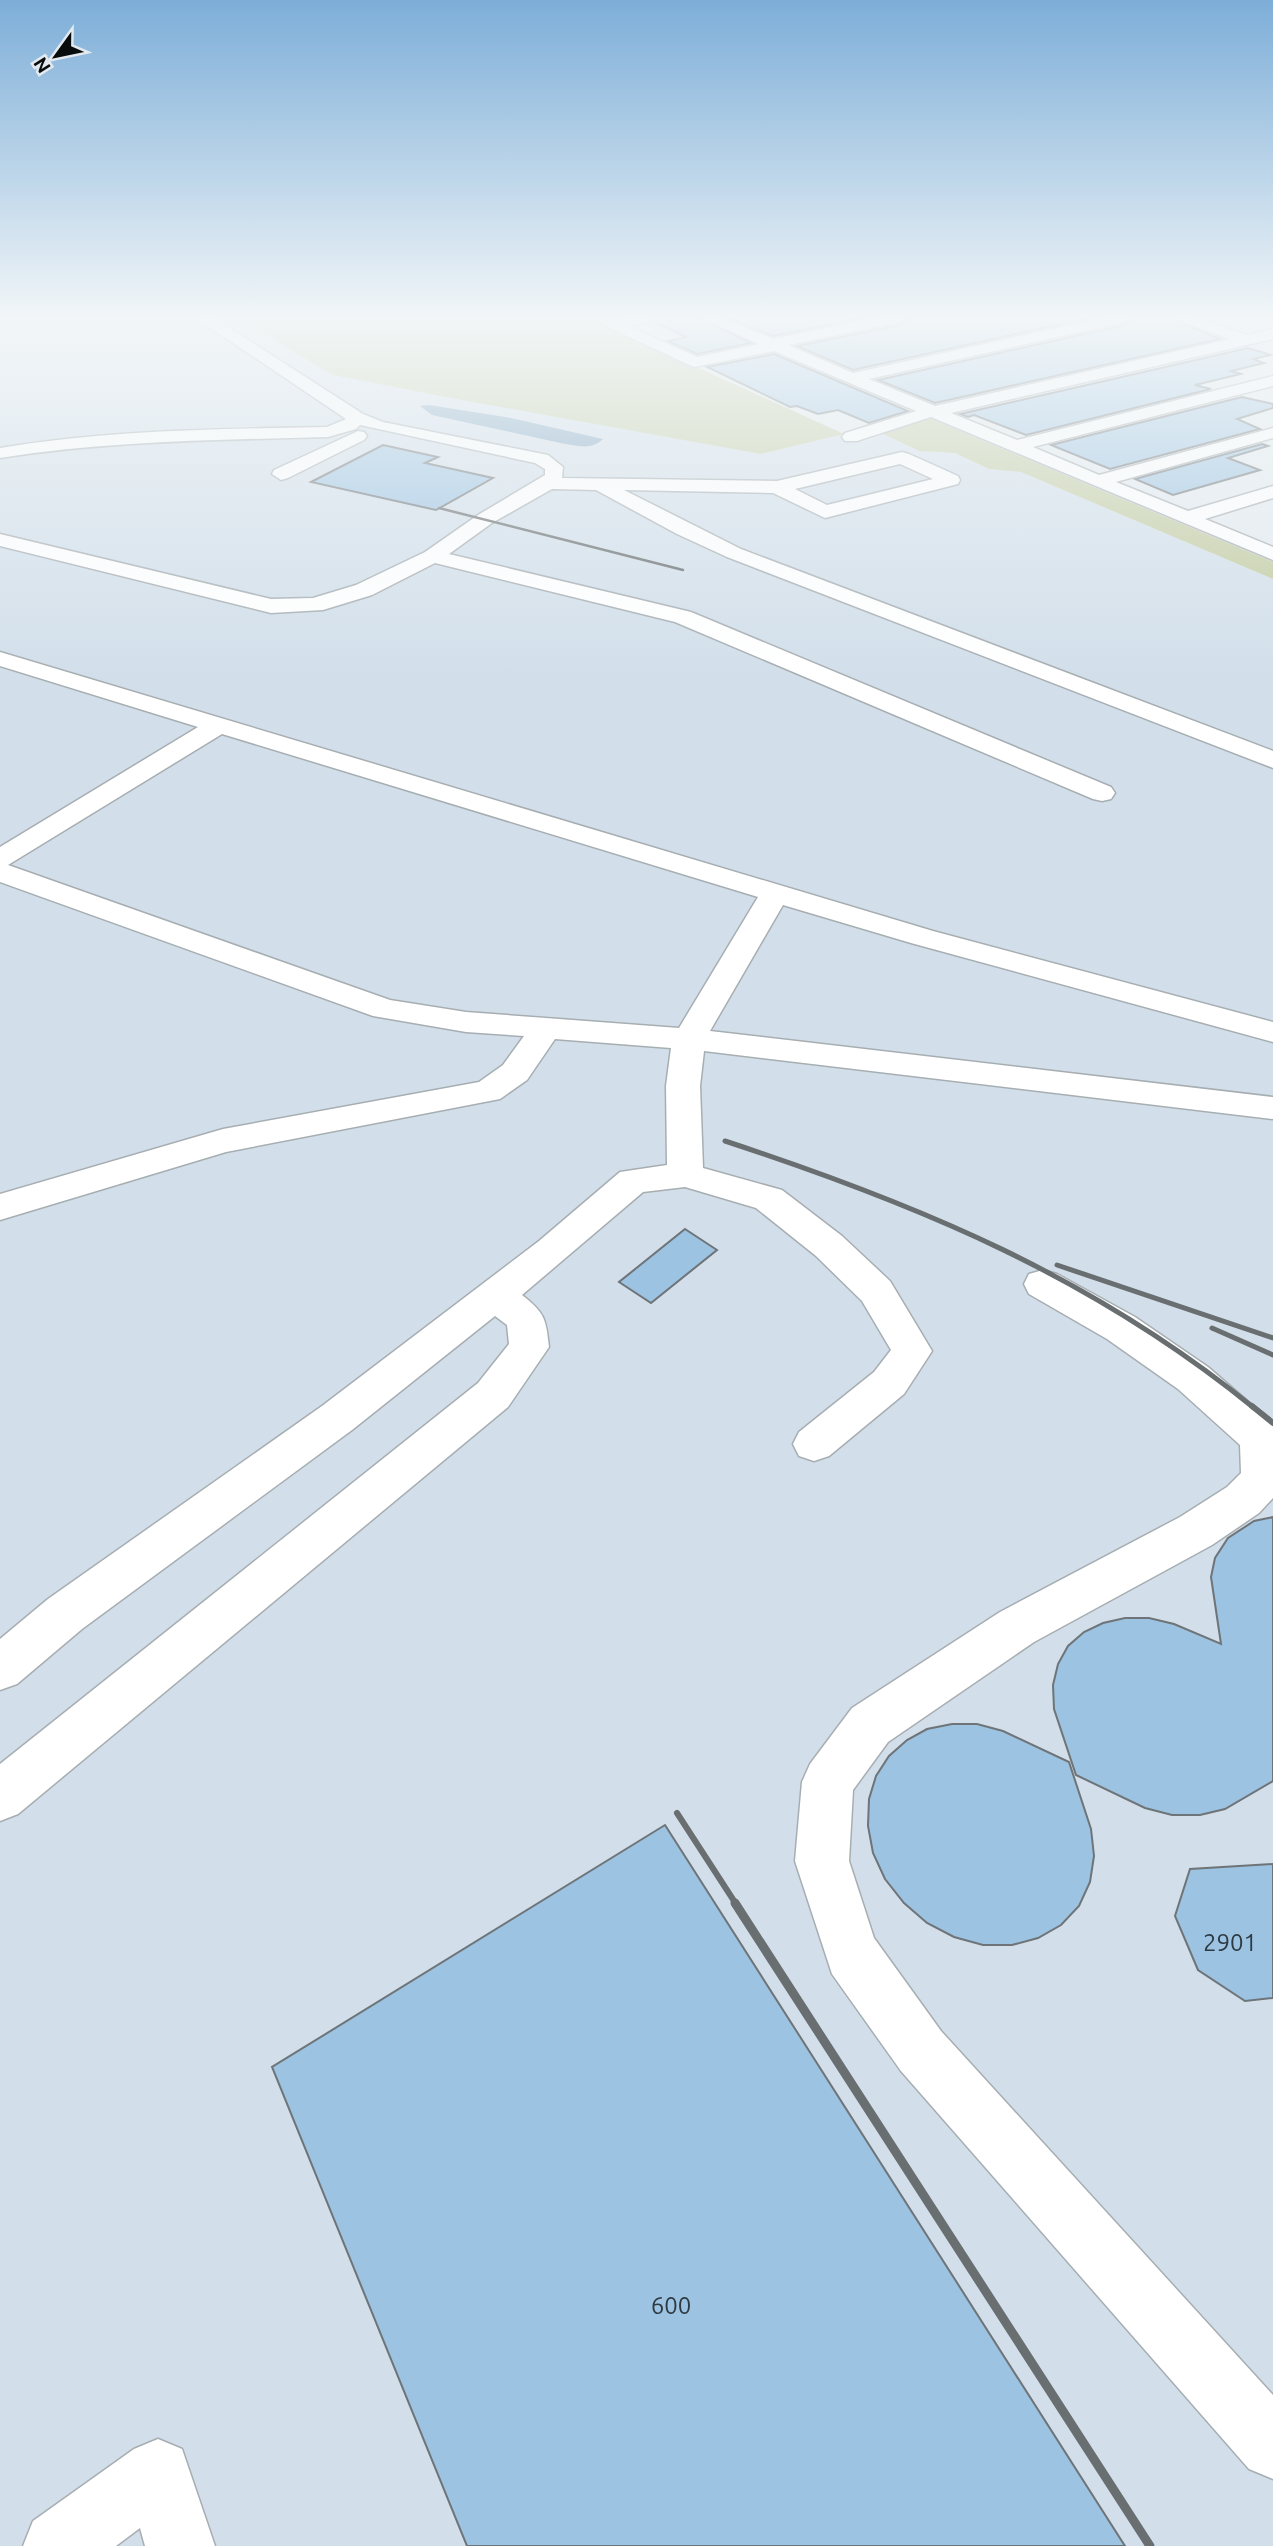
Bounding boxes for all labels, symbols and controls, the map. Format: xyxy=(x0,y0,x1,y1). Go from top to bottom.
north arrow xyxy=(21,21,91,91)
text: N xyxy=(29,53,55,77)
house number: 2901 xyxy=(1203,1929,1257,1956)
house number: 600 xyxy=(651,2292,691,2319)

